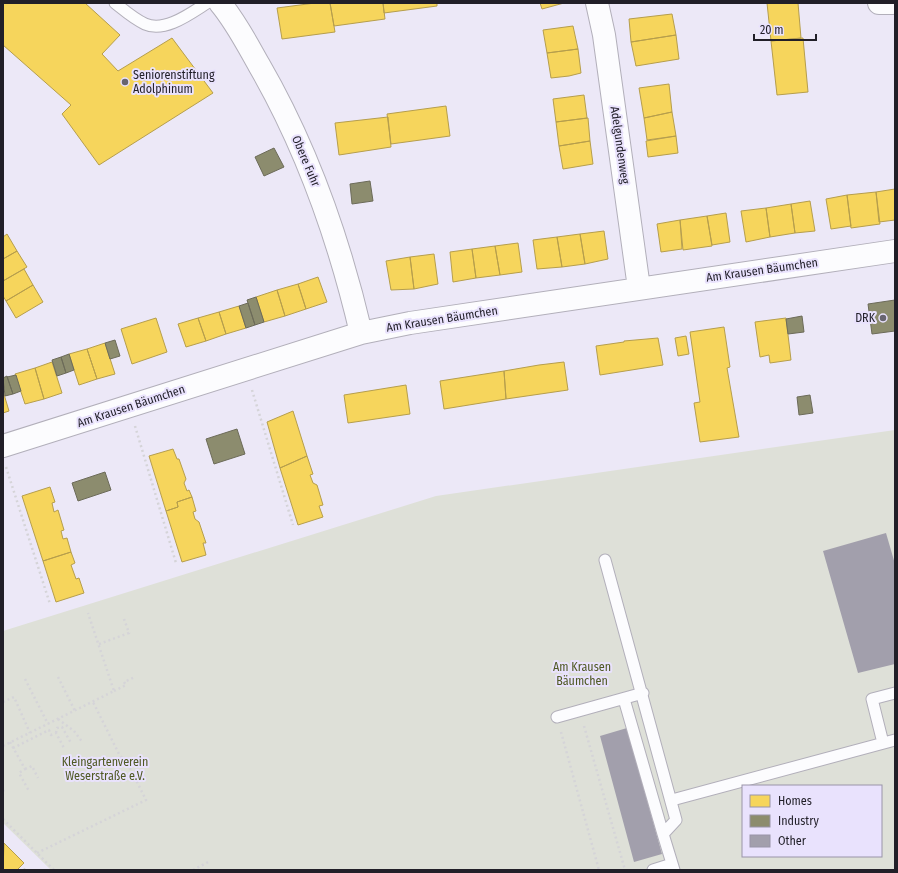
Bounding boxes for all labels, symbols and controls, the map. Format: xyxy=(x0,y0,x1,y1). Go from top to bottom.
scale bar xyxy=(754,16,816,42)
text: 20 m xyxy=(760,23,784,37)
place label: Seniorenstiftung Adolphinum xyxy=(133,68,215,96)
marker: Seniorenstiftung Adolphinum xyxy=(120,77,130,87)
street label: Adelgundenweg xyxy=(608,105,632,185)
street label: Obere Fuhr xyxy=(289,133,323,189)
street label: Am Krausen Bäumchen xyxy=(705,255,819,285)
street label: Am Krausen Bäumchen xyxy=(385,303,499,335)
place label: DRK xyxy=(855,311,876,325)
marker: DRK xyxy=(878,313,888,323)
street label: Am Krausen Bäumchen xyxy=(75,382,187,430)
park label: Am Krausen Bäumchen xyxy=(553,660,611,688)
park label: Kleingartenverein Weserstraße e.V. xyxy=(62,755,148,783)
legend xyxy=(742,785,882,857)
text: Homes xyxy=(778,794,812,808)
text: Industry xyxy=(778,814,819,828)
text: Other xyxy=(778,834,807,848)

